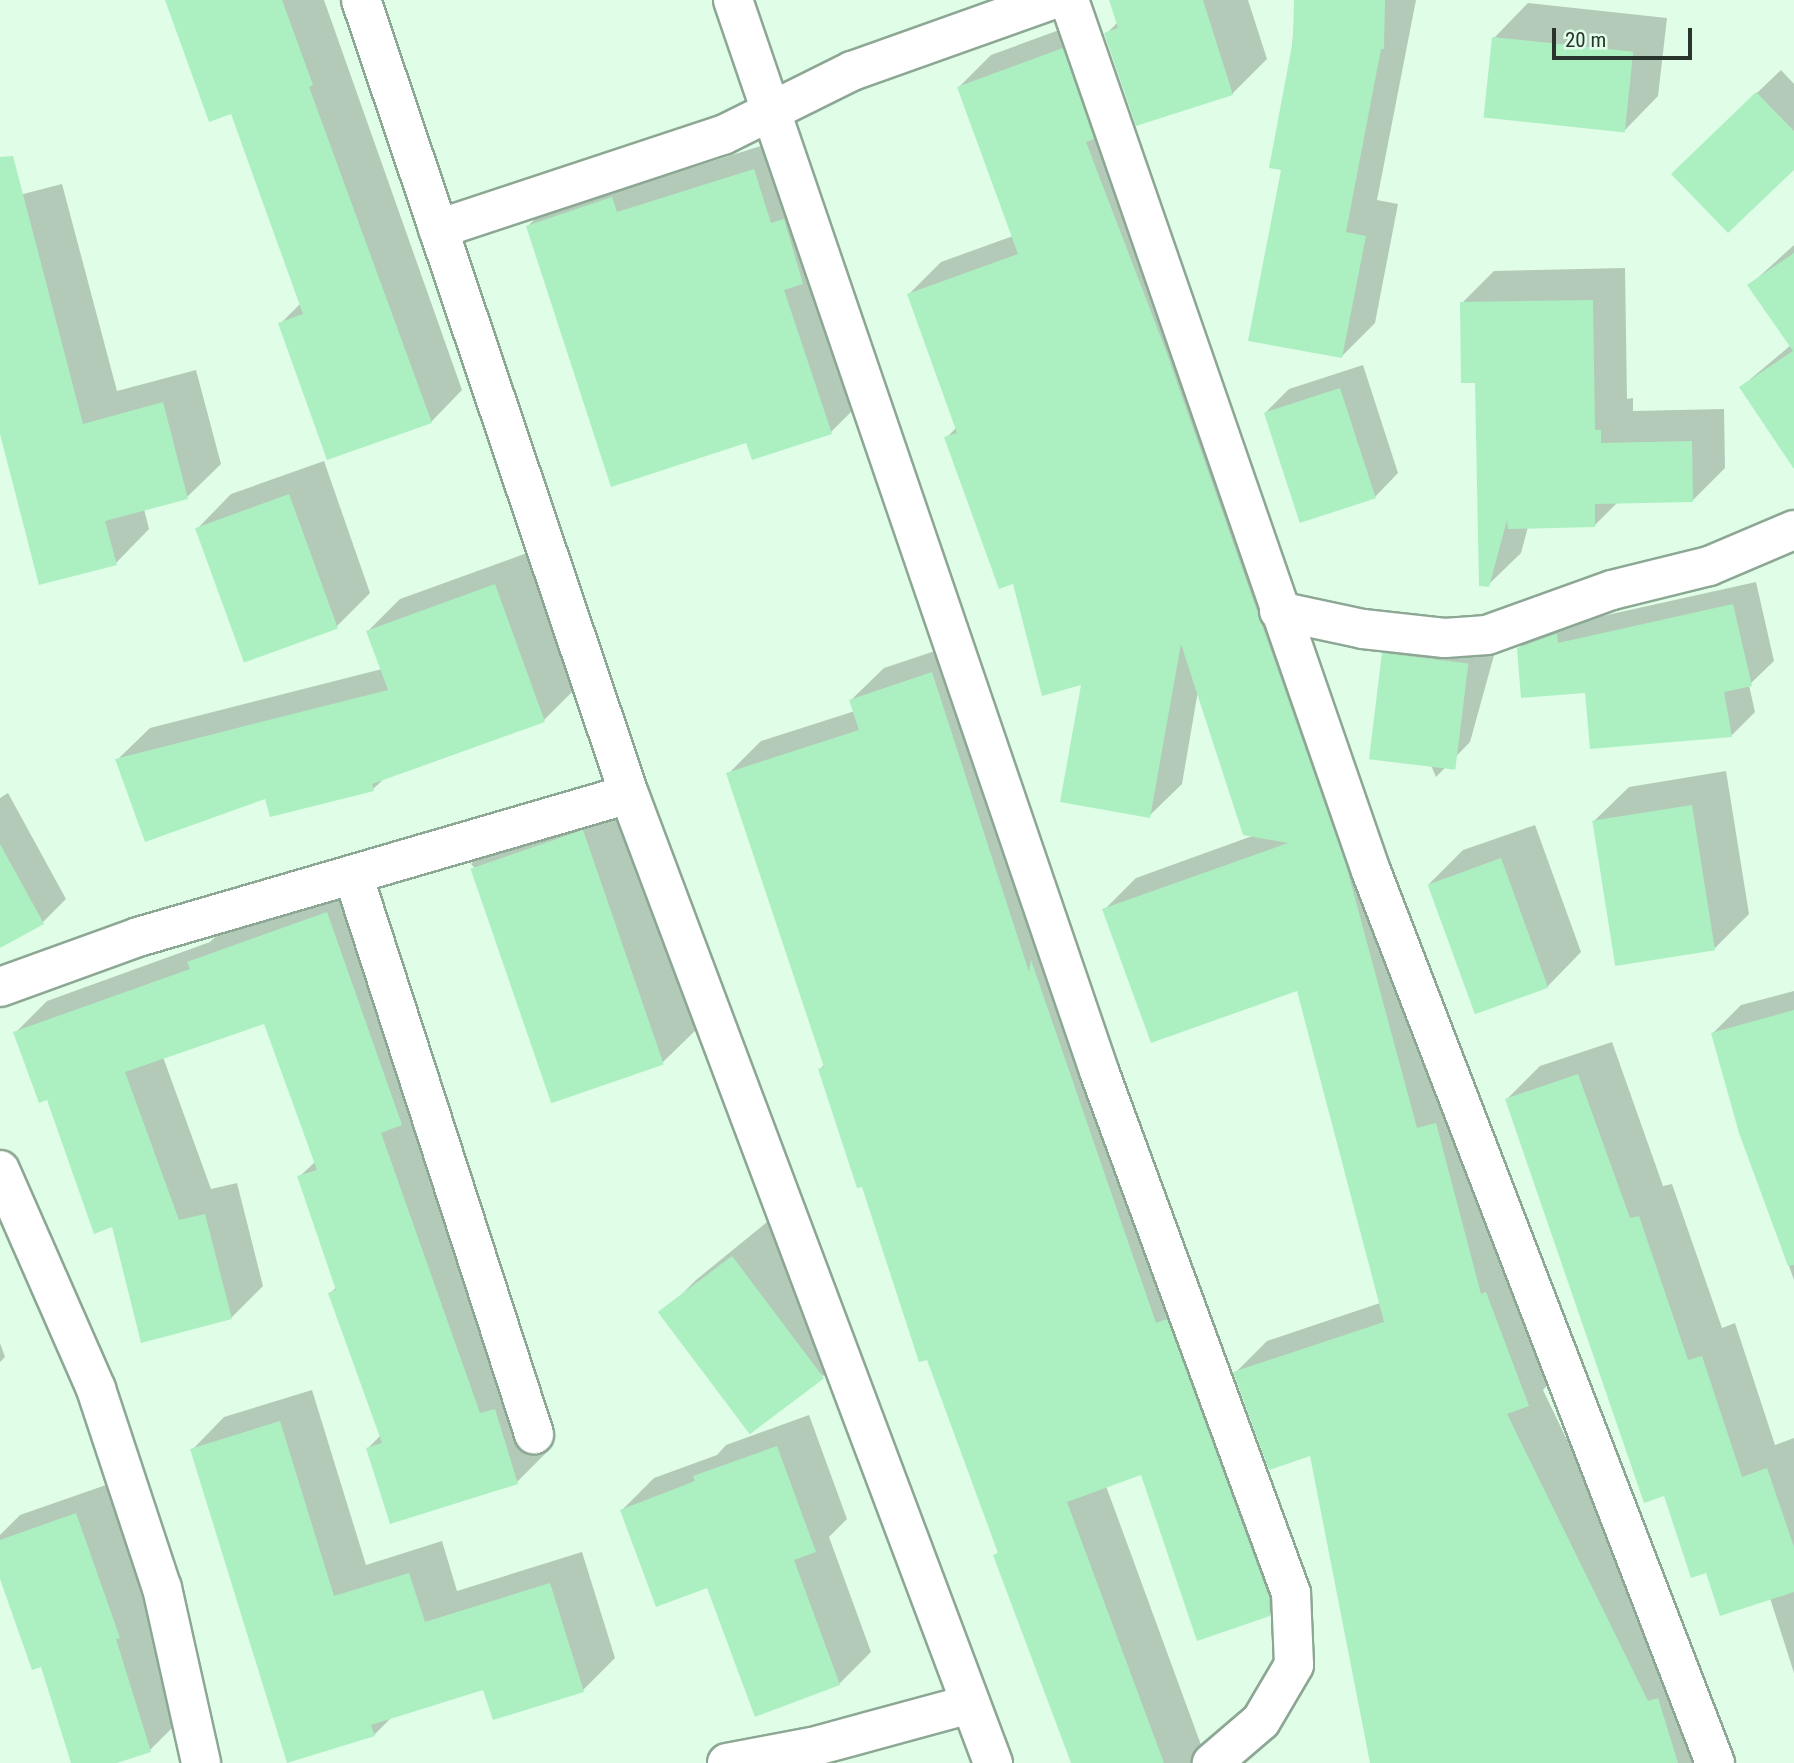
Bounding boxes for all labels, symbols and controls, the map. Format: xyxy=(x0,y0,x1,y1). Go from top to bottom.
scale bar xyxy=(1556,14,1696,58)
text: 20 m xyxy=(1565,28,1606,52)

